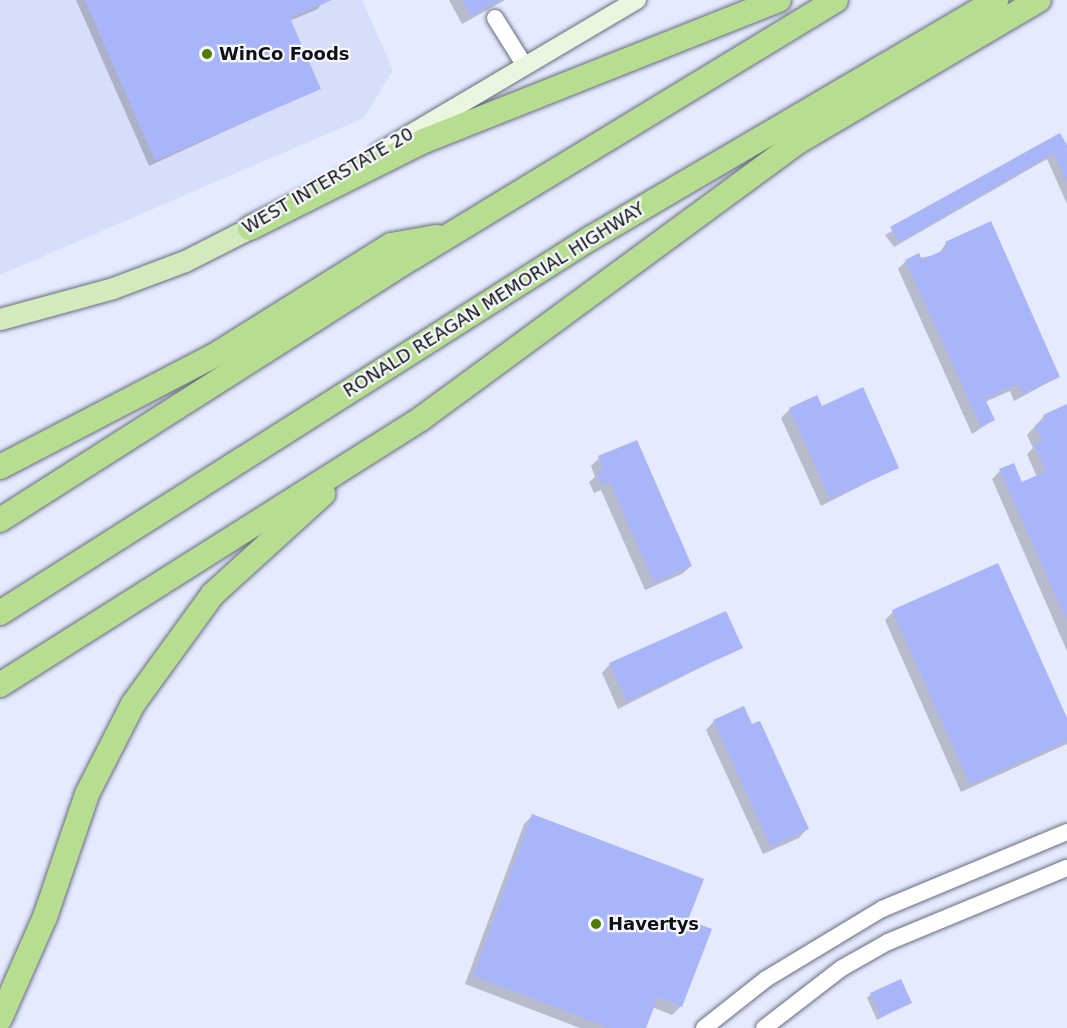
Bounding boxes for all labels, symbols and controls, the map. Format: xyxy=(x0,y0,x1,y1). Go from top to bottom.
place label: WinCo Foods xyxy=(219,43,350,65)
marker: WinCo Foods xyxy=(200,47,214,61)
street label: WEST INTERSTATE 20 xyxy=(239,123,417,239)
street label: RONALD REAGAN MEMORIAL HIGHWAY xyxy=(339,198,649,402)
place label: Havertys xyxy=(608,913,699,935)
marker: Havertys xyxy=(589,917,603,931)

